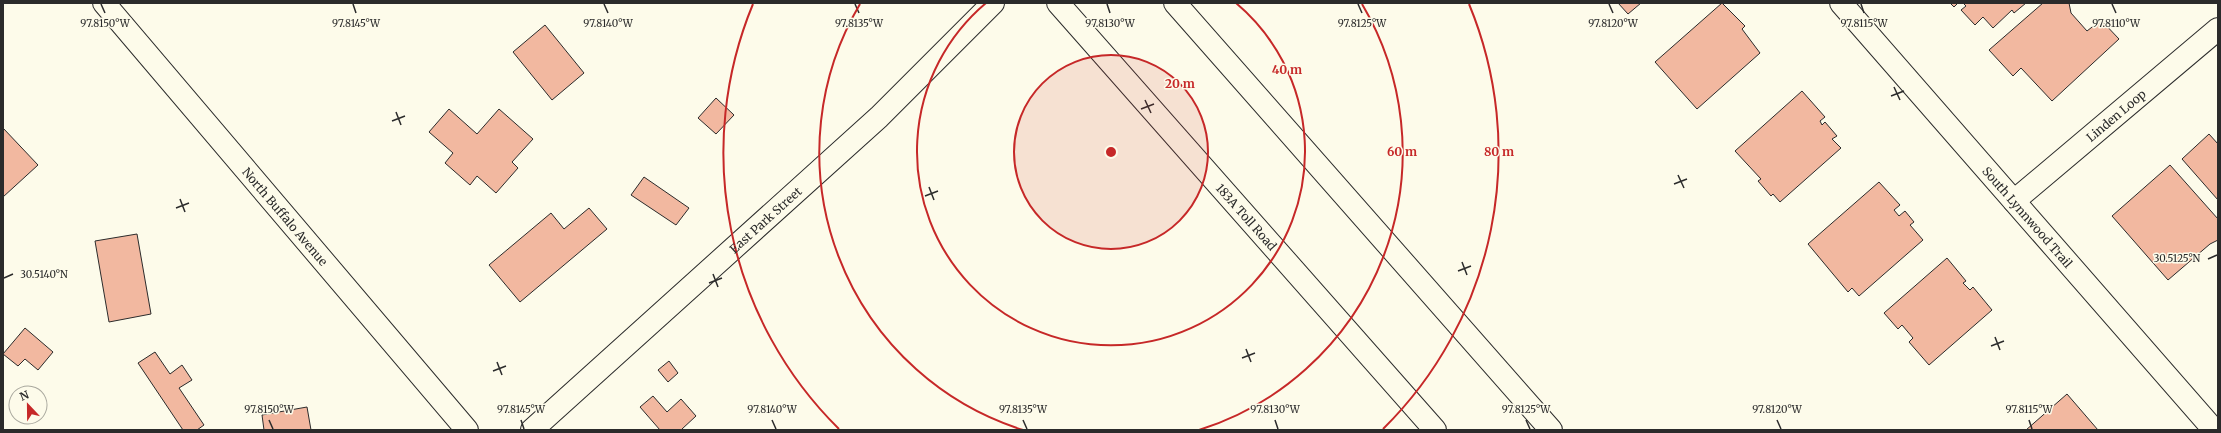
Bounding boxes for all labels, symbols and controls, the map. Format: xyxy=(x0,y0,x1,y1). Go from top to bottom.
text: 97.8150°W xyxy=(80,17,131,30)
text: 97.8145°W xyxy=(332,17,381,30)
text: 97.8140°W xyxy=(583,17,634,30)
text: 97.8135°W xyxy=(835,17,884,30)
text: 97.8130°W xyxy=(1085,17,1136,30)
text: 97.8125°W xyxy=(1338,17,1387,30)
text: 97.8120°W xyxy=(1588,17,1639,30)
text: 97.8115°W xyxy=(1840,17,1889,30)
text: 97.8110°W xyxy=(2092,17,2141,30)
text: 40 m xyxy=(1272,62,1302,77)
text: 20 m xyxy=(1165,76,1195,91)
street label: Linden Loop xyxy=(2083,86,2148,145)
text: 60 m xyxy=(1387,144,1417,159)
text: 80 m xyxy=(1484,144,1514,159)
centre of rings xyxy=(1104,145,1118,159)
street label: South Lynnwood Trail xyxy=(1980,163,2076,271)
street label: North Buffalo Avenue xyxy=(239,164,331,268)
street label: 183A Toll Road xyxy=(1213,180,1280,253)
street label: East Park Street xyxy=(726,183,805,256)
text: 30.5125°N xyxy=(2154,252,2201,265)
text: 30.5140°N xyxy=(20,268,68,281)
north arrow xyxy=(8,385,48,425)
text: N xyxy=(18,387,31,404)
text: 97.8150°W xyxy=(244,403,295,416)
text: 97.8145°W xyxy=(497,403,546,416)
text: 97.8140°W xyxy=(747,403,798,416)
text: 97.8135°W xyxy=(999,403,1048,416)
text: 97.8130°W xyxy=(1250,403,1301,416)
text: 97.8125°W xyxy=(1502,403,1551,416)
text: 97.8120°W xyxy=(1752,403,1803,416)
text: 97.8115°W xyxy=(2005,403,2054,416)

